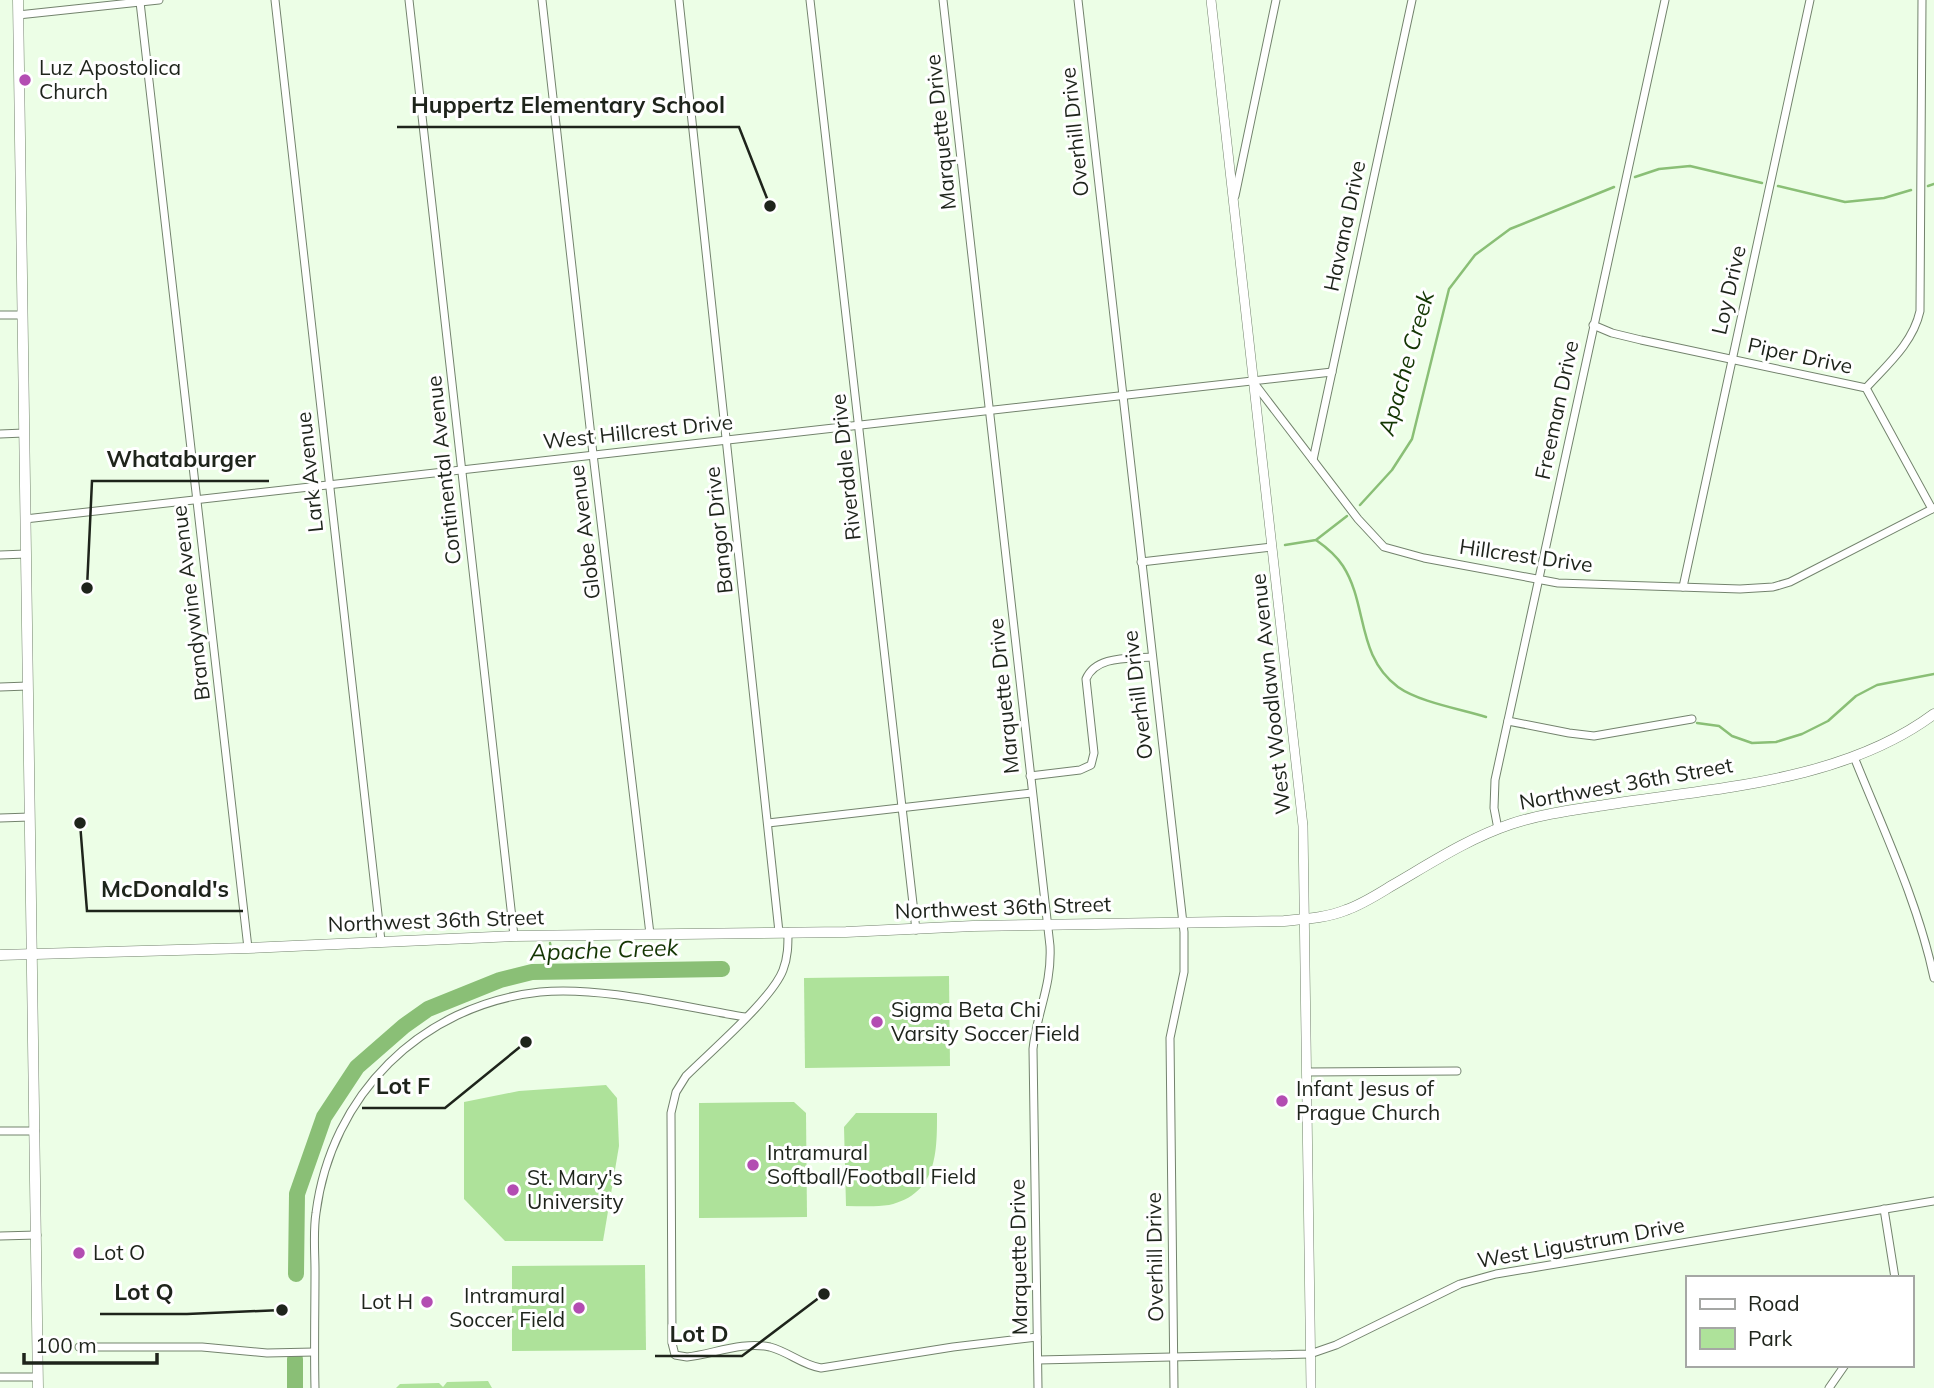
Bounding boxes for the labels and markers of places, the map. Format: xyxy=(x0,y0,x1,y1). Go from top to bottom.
place label: Luz Apostolica Church xyxy=(39,54,181,104)
marker: Luz Apostolica Church xyxy=(17,72,33,88)
callout: Huppertz Elementary School xyxy=(397,83,739,127)
callout: Whataburger xyxy=(92,437,269,481)
callout: McDonald's xyxy=(87,867,243,911)
place label: Sigma Beta Chi Varsity Soccer Field xyxy=(891,996,1080,1046)
marker: Sigma Beta Chi Varsity Soccer Field xyxy=(869,1014,885,1030)
callout: Lot F xyxy=(362,1064,445,1108)
place label: Infant Jesus of Prague Church xyxy=(1296,1075,1440,1125)
marker: Infant Jesus of Prague Church xyxy=(1274,1093,1290,1109)
place label: Intramural Softball/Football Field xyxy=(767,1139,976,1189)
marker: Intramural Softball/Football Field xyxy=(745,1157,761,1173)
place label: St. Mary's University xyxy=(527,1164,624,1214)
marker: St. Mary's University xyxy=(505,1182,521,1198)
place label: Lot O xyxy=(93,1239,145,1265)
marker: Lot O xyxy=(71,1245,87,1261)
callout: Lot Q xyxy=(100,1270,187,1314)
place label: Intramural Soccer Field xyxy=(449,1282,565,1332)
place label: Lot H xyxy=(361,1288,413,1314)
marker: Lot H xyxy=(419,1294,435,1310)
marker: Intramural Soccer Field xyxy=(571,1300,587,1316)
callout: Lot D xyxy=(655,1312,742,1356)

